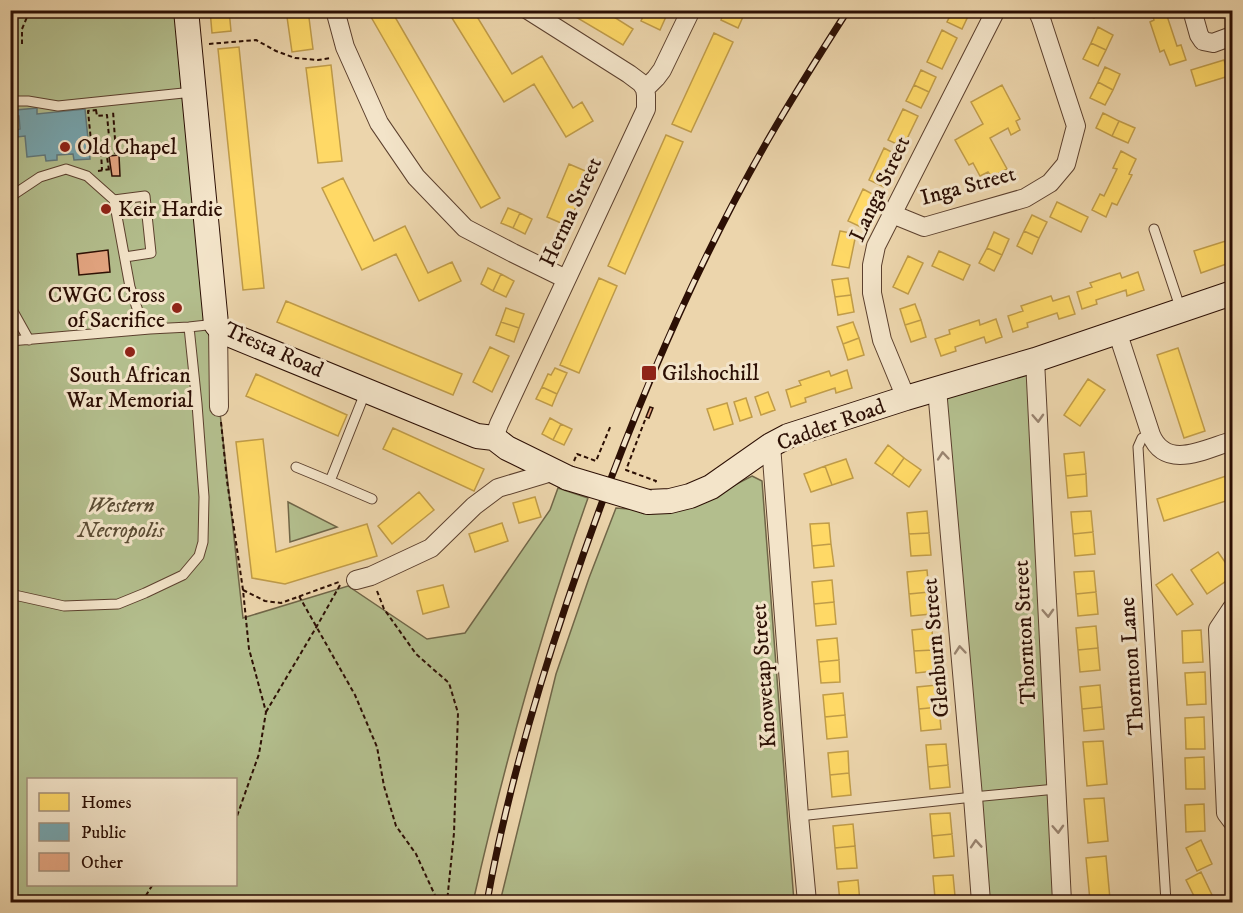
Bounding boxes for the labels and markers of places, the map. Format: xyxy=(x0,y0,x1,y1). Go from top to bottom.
place label: Old Chapel xyxy=(77,134,177,161)
marker: Old Chapel xyxy=(58,140,72,154)
place label: Keir Hardie xyxy=(118,196,223,223)
marker: Keir Hardie xyxy=(99,202,113,216)
place label: CWGC Cross of Sacrifice xyxy=(48,282,165,334)
marker: CWGC Cross of Sacrifice xyxy=(170,301,184,315)
marker: South African War Memorial xyxy=(123,345,137,359)
place label: Gilshochill xyxy=(662,360,759,387)
place label: South African War Memorial xyxy=(66,362,194,414)
marker: Gilshochill xyxy=(640,364,658,382)

